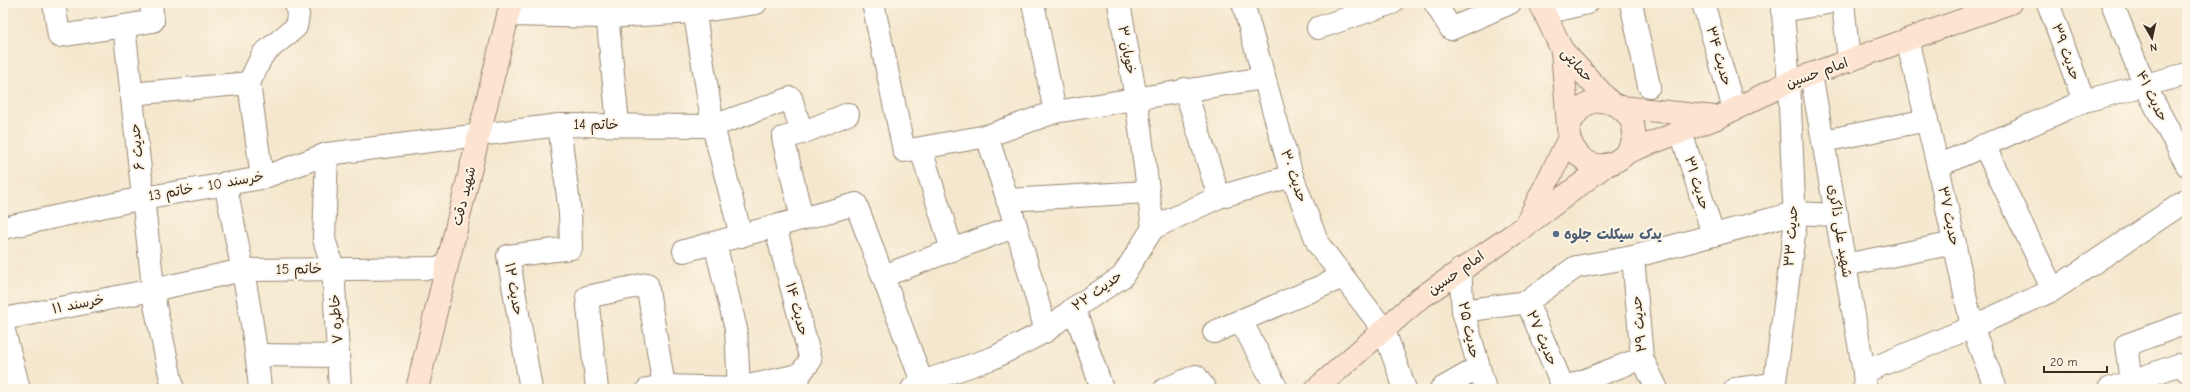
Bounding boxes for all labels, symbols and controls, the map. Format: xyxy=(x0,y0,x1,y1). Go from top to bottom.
north arrow xyxy=(2132,18,2172,58)
street label: حدیث ۳۹ xyxy=(2048,21,2084,83)
street label: خوبان ۳ xyxy=(1114,24,1140,76)
street label: حدیث ۳۴ xyxy=(1702,24,1736,88)
text: N xyxy=(2149,40,2158,54)
street label: حمایتی xyxy=(1557,44,1597,86)
street label: امام حسین xyxy=(1784,54,1851,94)
street label: حدیث ۴۱ xyxy=(2132,68,2172,124)
street label: خاتم 14 xyxy=(573,116,619,135)
street label: حدیث ۶ xyxy=(126,123,148,171)
street label: حدیث ۳۰ xyxy=(1277,147,1311,205)
street label: حدیث ۳۱ xyxy=(1681,154,1713,212)
street label: شهید دقت xyxy=(448,164,480,228)
street label: خرسند 10 - خاتم 13 xyxy=(147,167,265,207)
street label: شهید علی ذاکری xyxy=(1824,183,1856,279)
street label: حدیث ۳۷ xyxy=(1934,185,1964,247)
street label: حدیث ۳۳ xyxy=(1780,205,1802,267)
place label: یدک سیکلت جلوه xyxy=(1564,226,1662,244)
marker: یدک سیکلت جلوه xyxy=(1551,229,1561,239)
street label: امام حسین xyxy=(1425,247,1489,300)
street label: خاتم 15 xyxy=(276,260,322,280)
street label: حدیث ۱۲ xyxy=(501,261,527,317)
street label: حدیث ۲۲ xyxy=(1069,267,1125,315)
street label: حدیث ۱۴ xyxy=(782,281,812,337)
street label: خرسند ۱۱ xyxy=(51,291,105,317)
street label: خاطره ۷ xyxy=(326,293,346,345)
street label: حدیث ۲۹ xyxy=(1628,295,1650,353)
street label: حدیث ۲۵ xyxy=(1455,300,1483,360)
street label: حدیث ۲۷ xyxy=(1523,308,1561,368)
scale bar xyxy=(2044,348,2107,374)
text: 20 m xyxy=(2050,355,2078,369)

